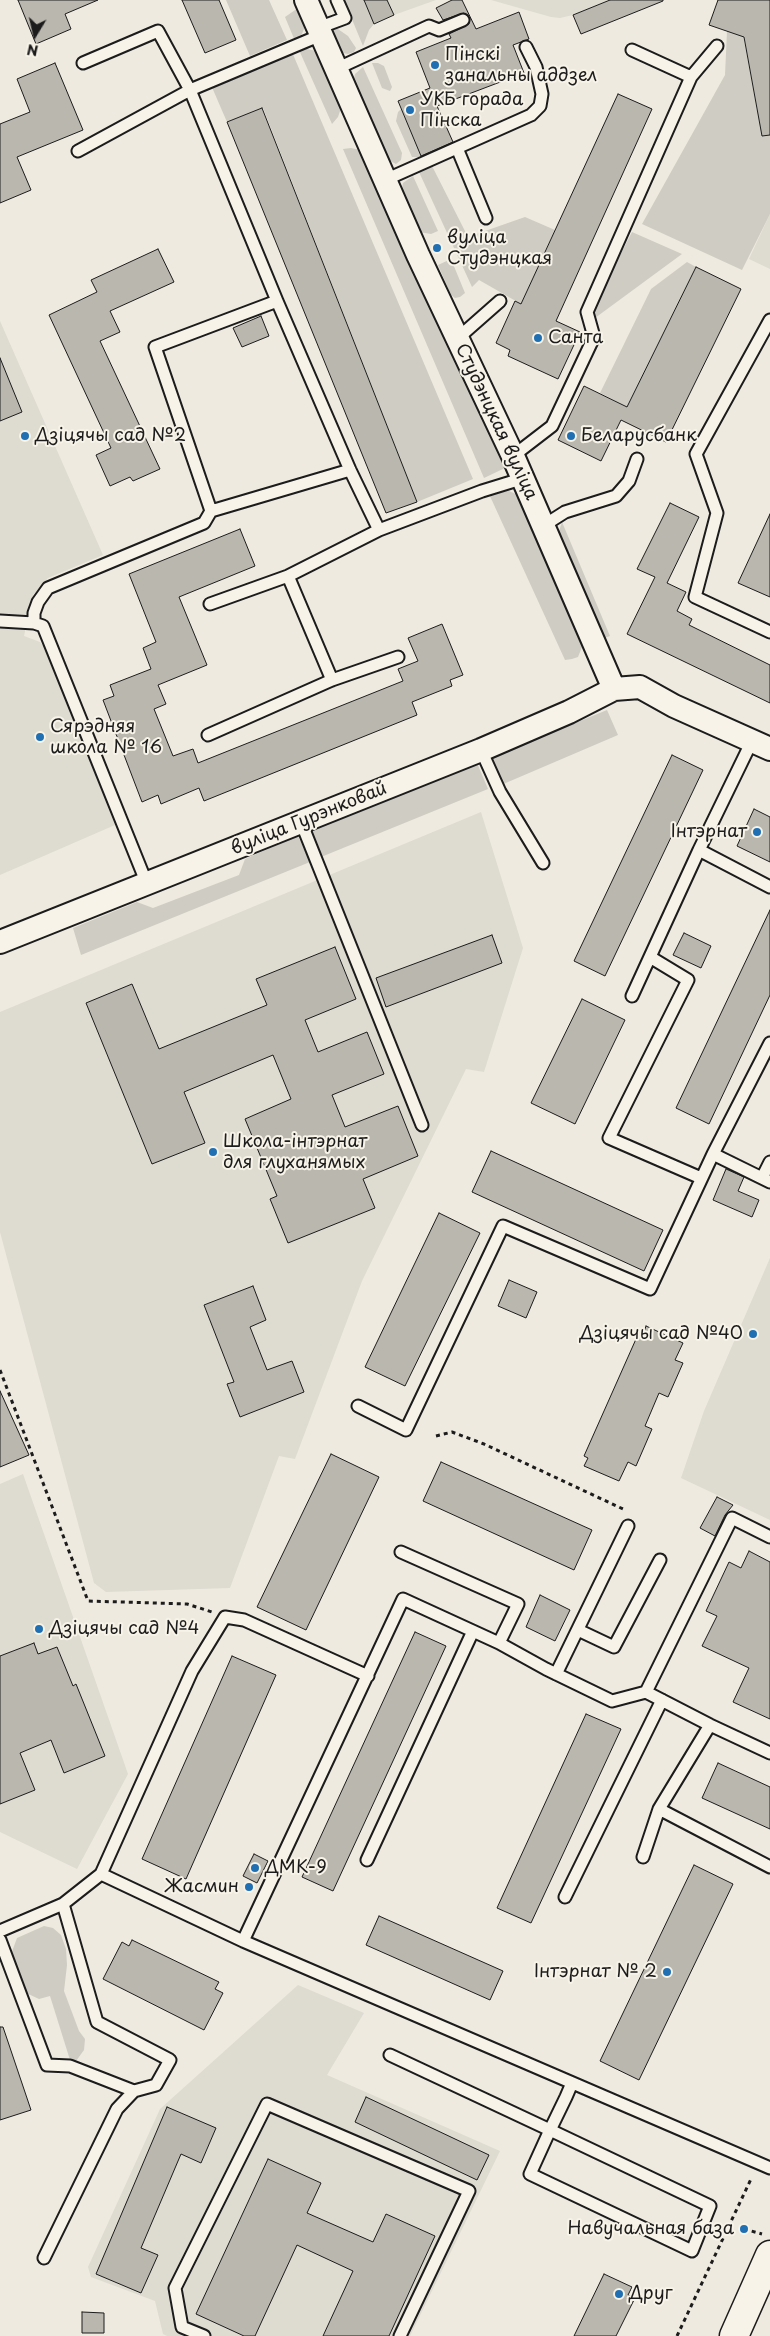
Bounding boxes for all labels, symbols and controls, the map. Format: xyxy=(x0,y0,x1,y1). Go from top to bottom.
north arrow xyxy=(10,10,60,60)
text: N xyxy=(25,39,40,62)
place label: Пінскі занальны аддзел xyxy=(445,44,597,86)
marker: Пінскі занальны аддзел xyxy=(429,59,441,71)
place label: УКБ горада Пінска xyxy=(420,89,523,132)
marker: УКБ горада Пінска xyxy=(404,104,416,116)
place label: вуліца Студэнцкая xyxy=(447,227,552,270)
marker: вуліца Студэнцкая xyxy=(431,242,443,254)
place label: Санта xyxy=(548,327,603,349)
marker: Санта xyxy=(532,332,544,344)
street label: Студэнцкая вуліца xyxy=(450,340,542,504)
place label: Дзіцячы сад №2 xyxy=(35,425,186,447)
place label: Беларусбанк xyxy=(581,425,697,447)
marker: Дзіцячы сад №2 xyxy=(19,430,31,442)
marker: Беларусбанк xyxy=(565,430,577,442)
place label: Сярэдняя школа № 16 xyxy=(50,716,162,759)
marker: Сярэдняя школа № 16 xyxy=(34,731,46,743)
street label: вуліца Гурэнковай xyxy=(228,778,390,860)
place label: Інтэрнат xyxy=(671,821,747,843)
marker: Інтэрнат xyxy=(751,826,763,838)
place label: Школа-інтэрнат для глуханямых xyxy=(223,1131,367,1174)
marker: Школа-інтэрнат для глуханямых xyxy=(207,1146,219,1158)
place label: Дзіцячы сад №40 xyxy=(579,1323,743,1345)
marker: Дзіцячы сад №40 xyxy=(747,1328,759,1340)
place label: Дзіцячы сад №4 xyxy=(49,1618,199,1640)
marker: Дзіцячы сад №4 xyxy=(33,1623,45,1635)
place label: ДМК-9 xyxy=(265,1857,327,1879)
marker: ДМК-9 xyxy=(249,1862,261,1874)
place label: Жасмин xyxy=(165,1876,239,1898)
marker: Жасмин xyxy=(243,1881,255,1893)
place label: Інтэрнат № 2 xyxy=(534,1961,657,1983)
marker: Інтэрнат № 2 xyxy=(661,1966,673,1978)
place label: Навучальная база xyxy=(567,2218,734,2240)
marker: Навучальная база xyxy=(738,2223,750,2235)
place label: Друг xyxy=(629,2283,673,2305)
marker: Друг xyxy=(613,2288,625,2300)

